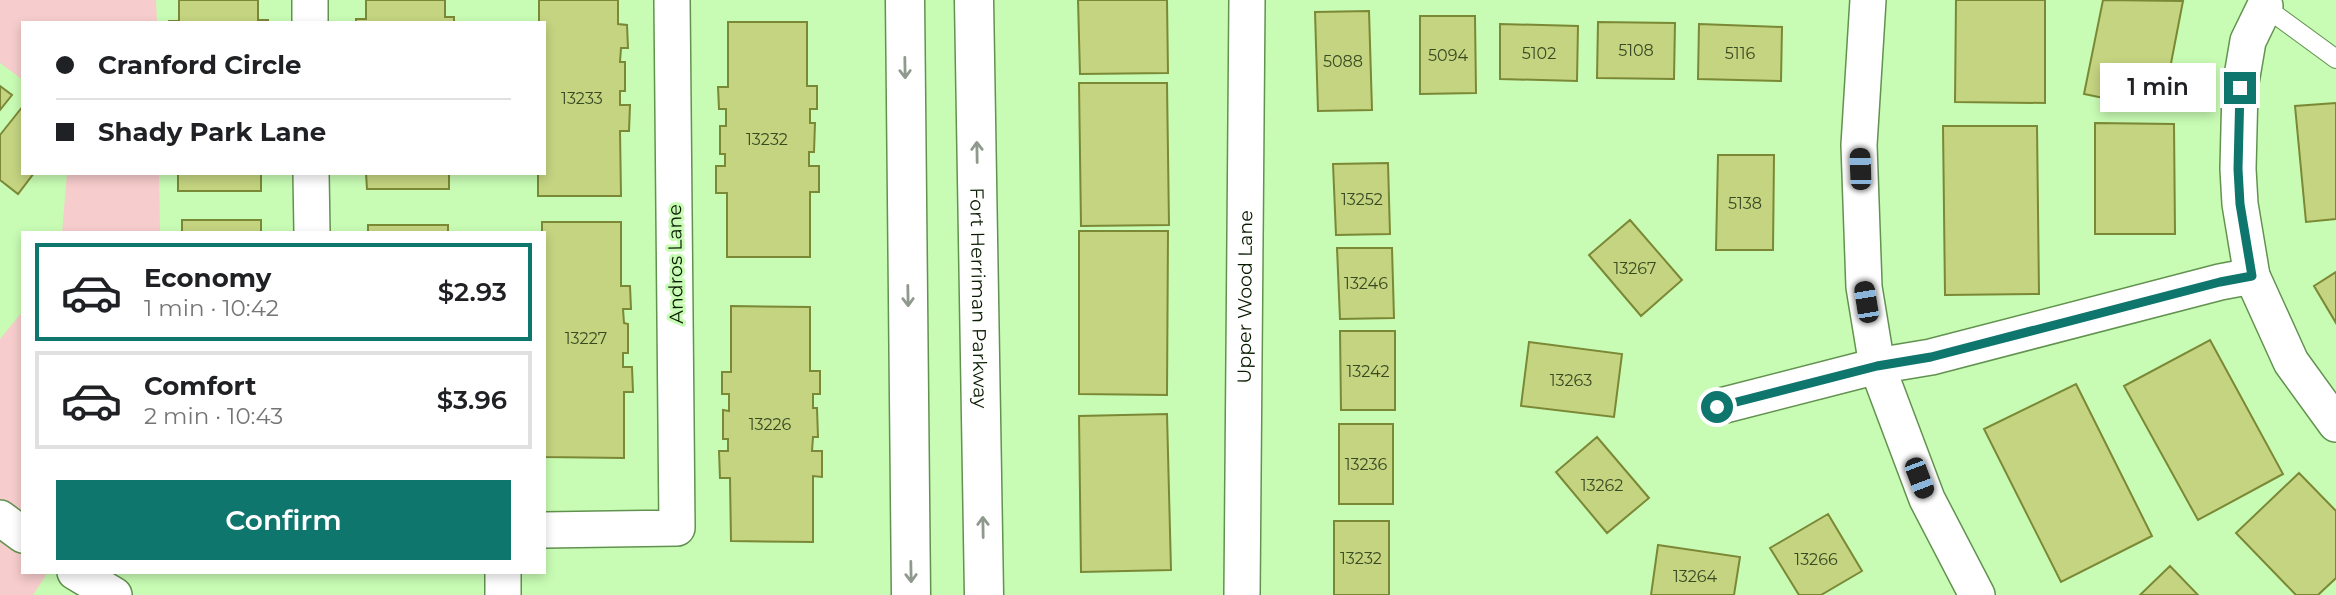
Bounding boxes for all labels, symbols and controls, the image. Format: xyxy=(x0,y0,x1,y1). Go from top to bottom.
house number: 5108 xyxy=(1618,41,1654,60)
house number: 5102 xyxy=(1522,44,1556,63)
house number: 5116 xyxy=(1725,44,1755,63)
house number: 5094 xyxy=(1428,46,1468,65)
text: Cranford Circle xyxy=(98,49,301,81)
house number: 5088 xyxy=(1323,52,1363,71)
one-way arrow xyxy=(898,56,912,79)
callout: 1 min xyxy=(2100,64,2216,112)
route end xyxy=(2224,72,2256,104)
text: 1 min xyxy=(2127,73,2189,101)
house number: 13233 xyxy=(561,89,603,108)
text: Shady Park Lane xyxy=(98,116,326,148)
house number: 13232 xyxy=(746,130,788,149)
one-way arrow xyxy=(970,141,984,164)
car xyxy=(1849,148,1872,190)
street label: Fort Herriman Parkway xyxy=(965,187,992,409)
house number: 13252 xyxy=(1341,190,1383,209)
house number: 5138 xyxy=(1728,194,1762,213)
street label: Andros Lane xyxy=(663,204,688,324)
street label: Upper Wood Lane xyxy=(1233,210,1257,384)
house number: 13267 xyxy=(1614,259,1656,278)
icon: car xyxy=(60,261,123,324)
text: Economy xyxy=(144,262,271,294)
house number: 13246 xyxy=(1344,274,1388,293)
text: $2.93 xyxy=(438,276,507,308)
car xyxy=(1853,280,1880,324)
one-way arrow xyxy=(901,284,915,307)
text: 1 min · 10:42 xyxy=(144,294,279,322)
house number: 13227 xyxy=(565,329,607,348)
house number: 13242 xyxy=(1346,362,1390,381)
icon: car xyxy=(60,369,123,432)
text: Comfort xyxy=(144,370,256,402)
house number: 13263 xyxy=(1550,371,1592,390)
text: $3.96 xyxy=(437,384,507,416)
route start xyxy=(1701,391,1733,423)
text: 2 min · 10:43 xyxy=(144,402,283,430)
house number: 13226 xyxy=(749,415,792,434)
house number: 13236 xyxy=(1345,455,1388,474)
car xyxy=(1902,455,1937,501)
house number: 13262 xyxy=(1581,476,1623,495)
button: Confirm xyxy=(56,480,511,560)
one-way arrow xyxy=(976,516,989,539)
house number: 13232 xyxy=(1340,549,1382,568)
house number: 13266 xyxy=(1794,550,1838,569)
one-way arrow xyxy=(904,560,917,583)
house number: 13264 xyxy=(1673,567,1717,586)

